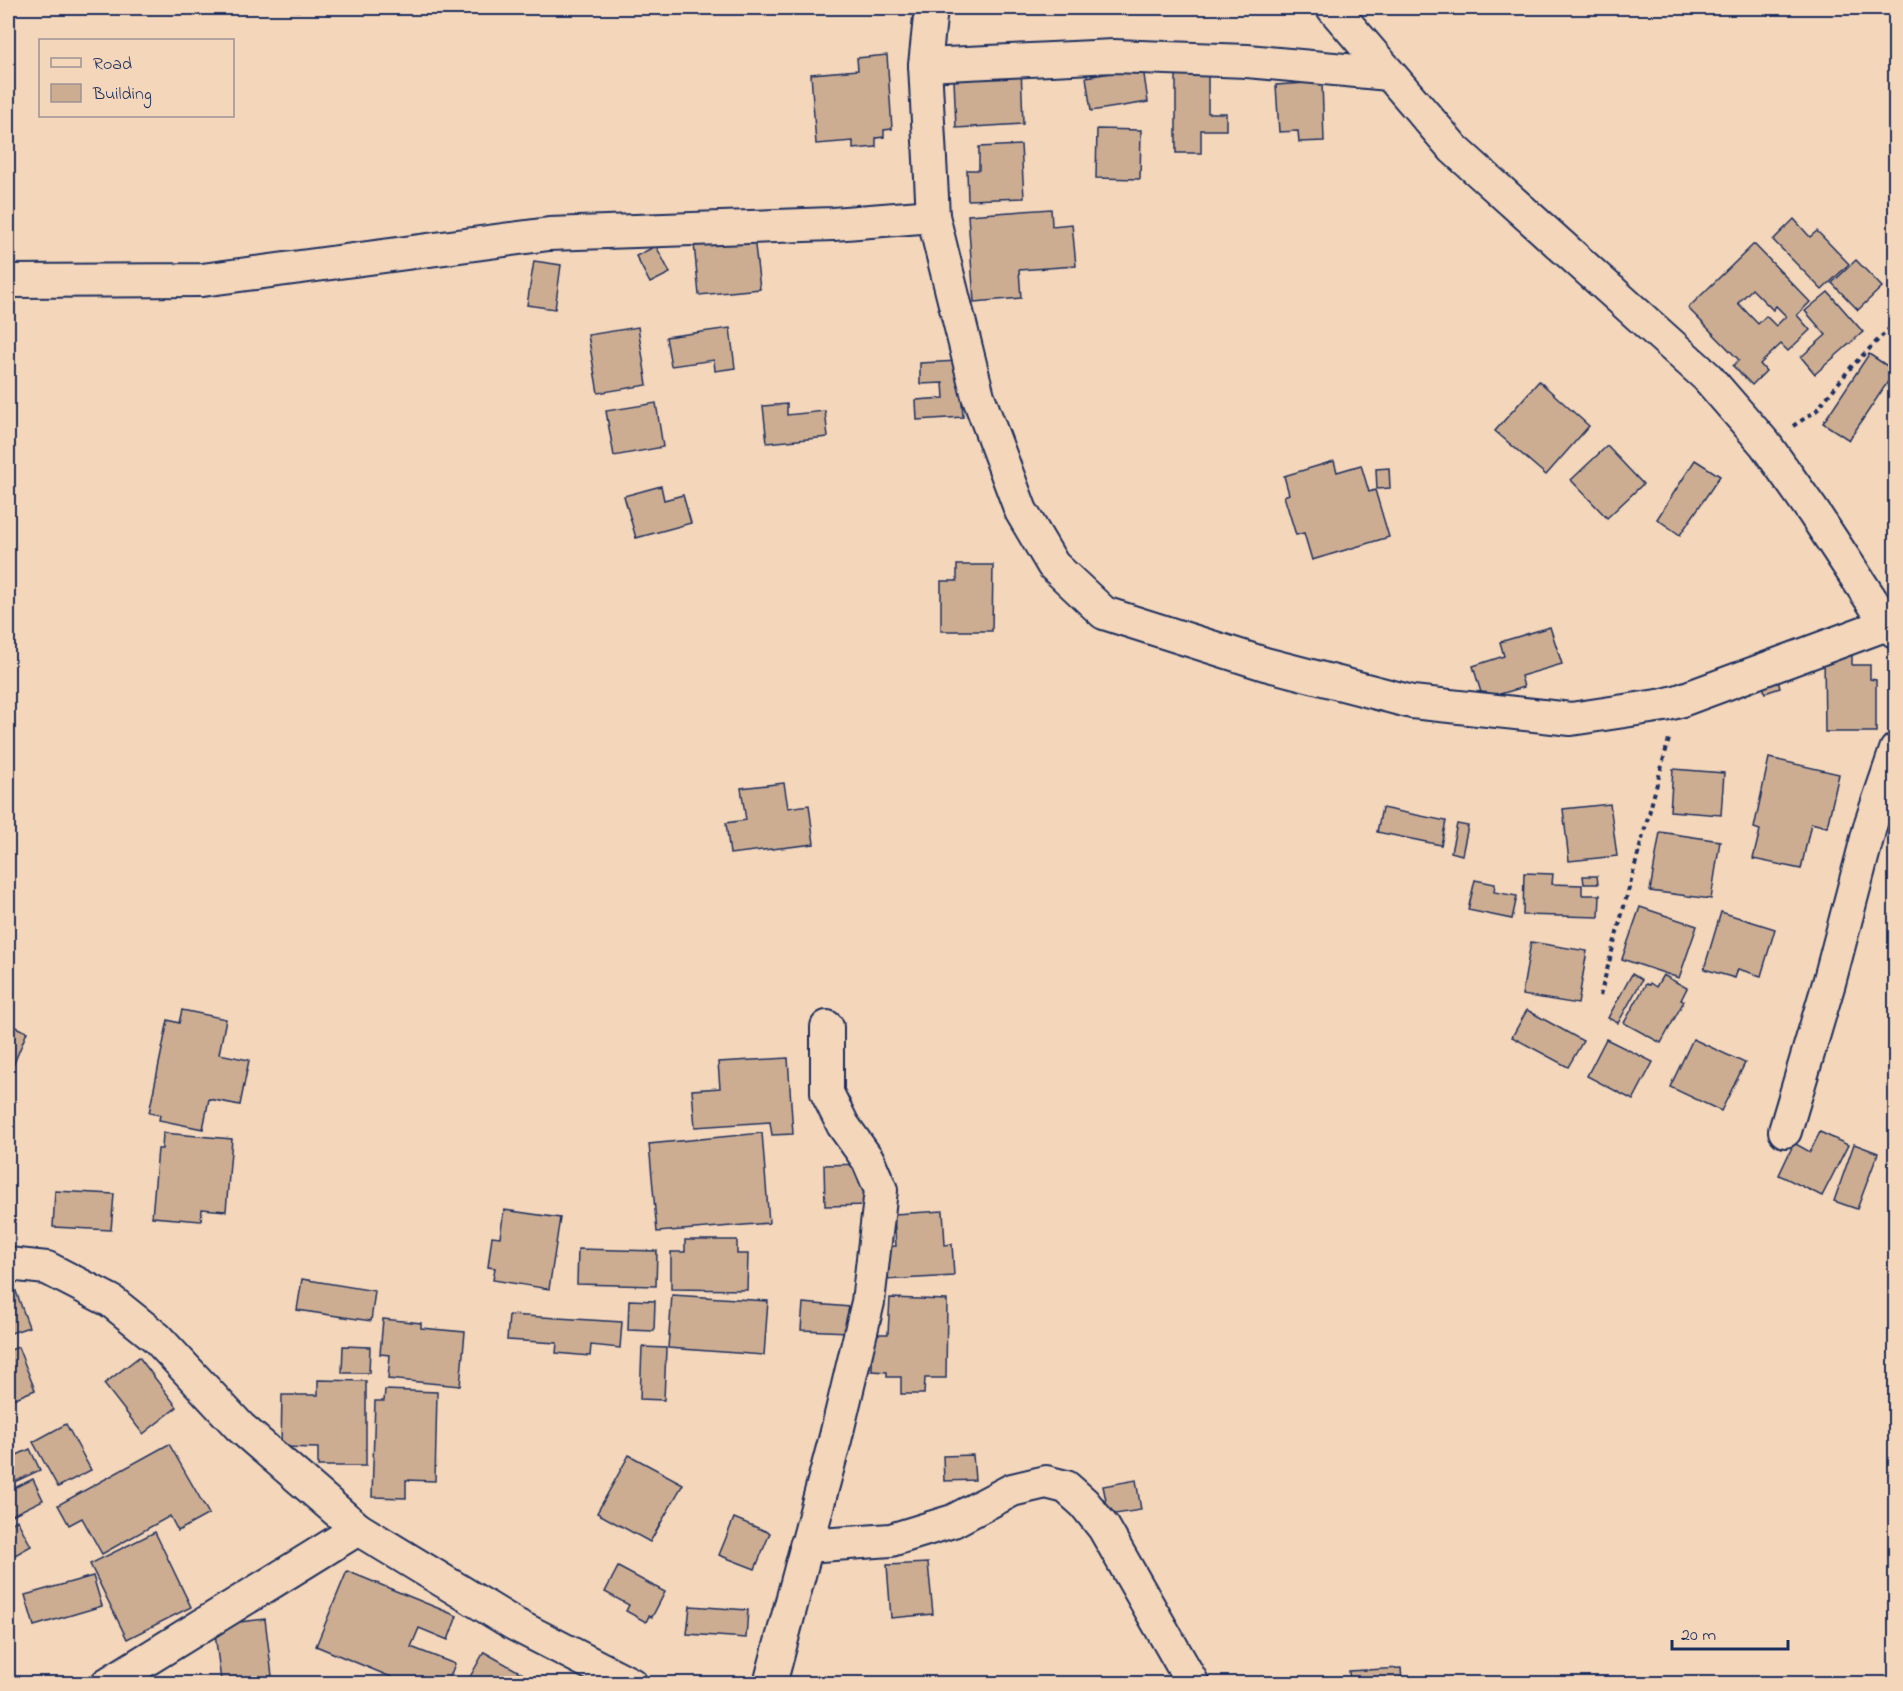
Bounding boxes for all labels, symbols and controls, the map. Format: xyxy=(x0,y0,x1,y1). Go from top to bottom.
legend xyxy=(39,39,234,117)
text: Road xyxy=(93,52,132,78)
text: Building xyxy=(92,82,152,109)
scale bar xyxy=(1672,1613,1788,1651)
text: 20 m xyxy=(1681,1623,1716,1649)

